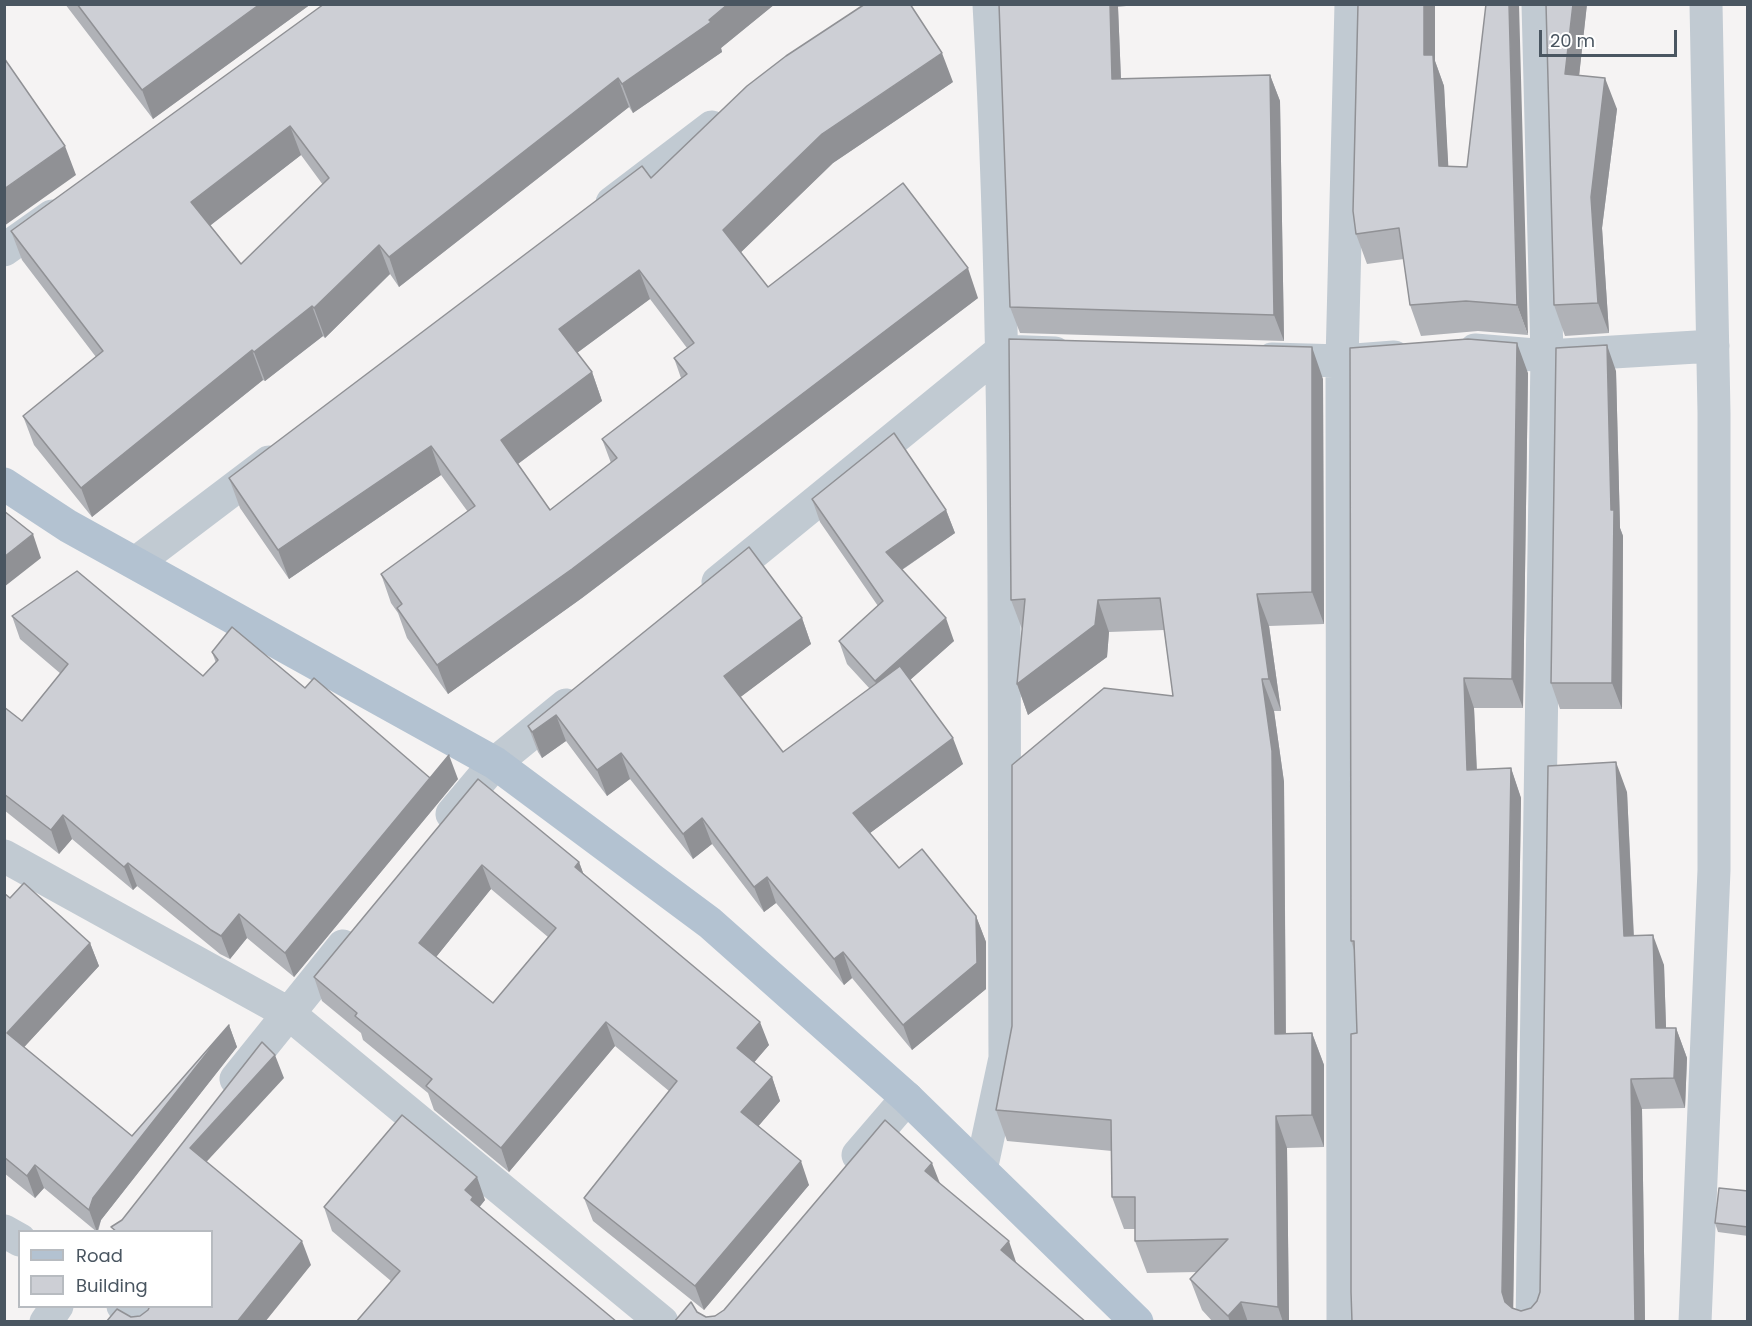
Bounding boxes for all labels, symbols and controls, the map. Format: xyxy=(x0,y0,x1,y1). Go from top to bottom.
scale bar xyxy=(1542,18,1680,56)
text: 20 m xyxy=(1550,28,1595,53)
legend xyxy=(18,1230,213,1308)
text: Road xyxy=(76,1243,123,1268)
text: Building xyxy=(76,1273,148,1298)

